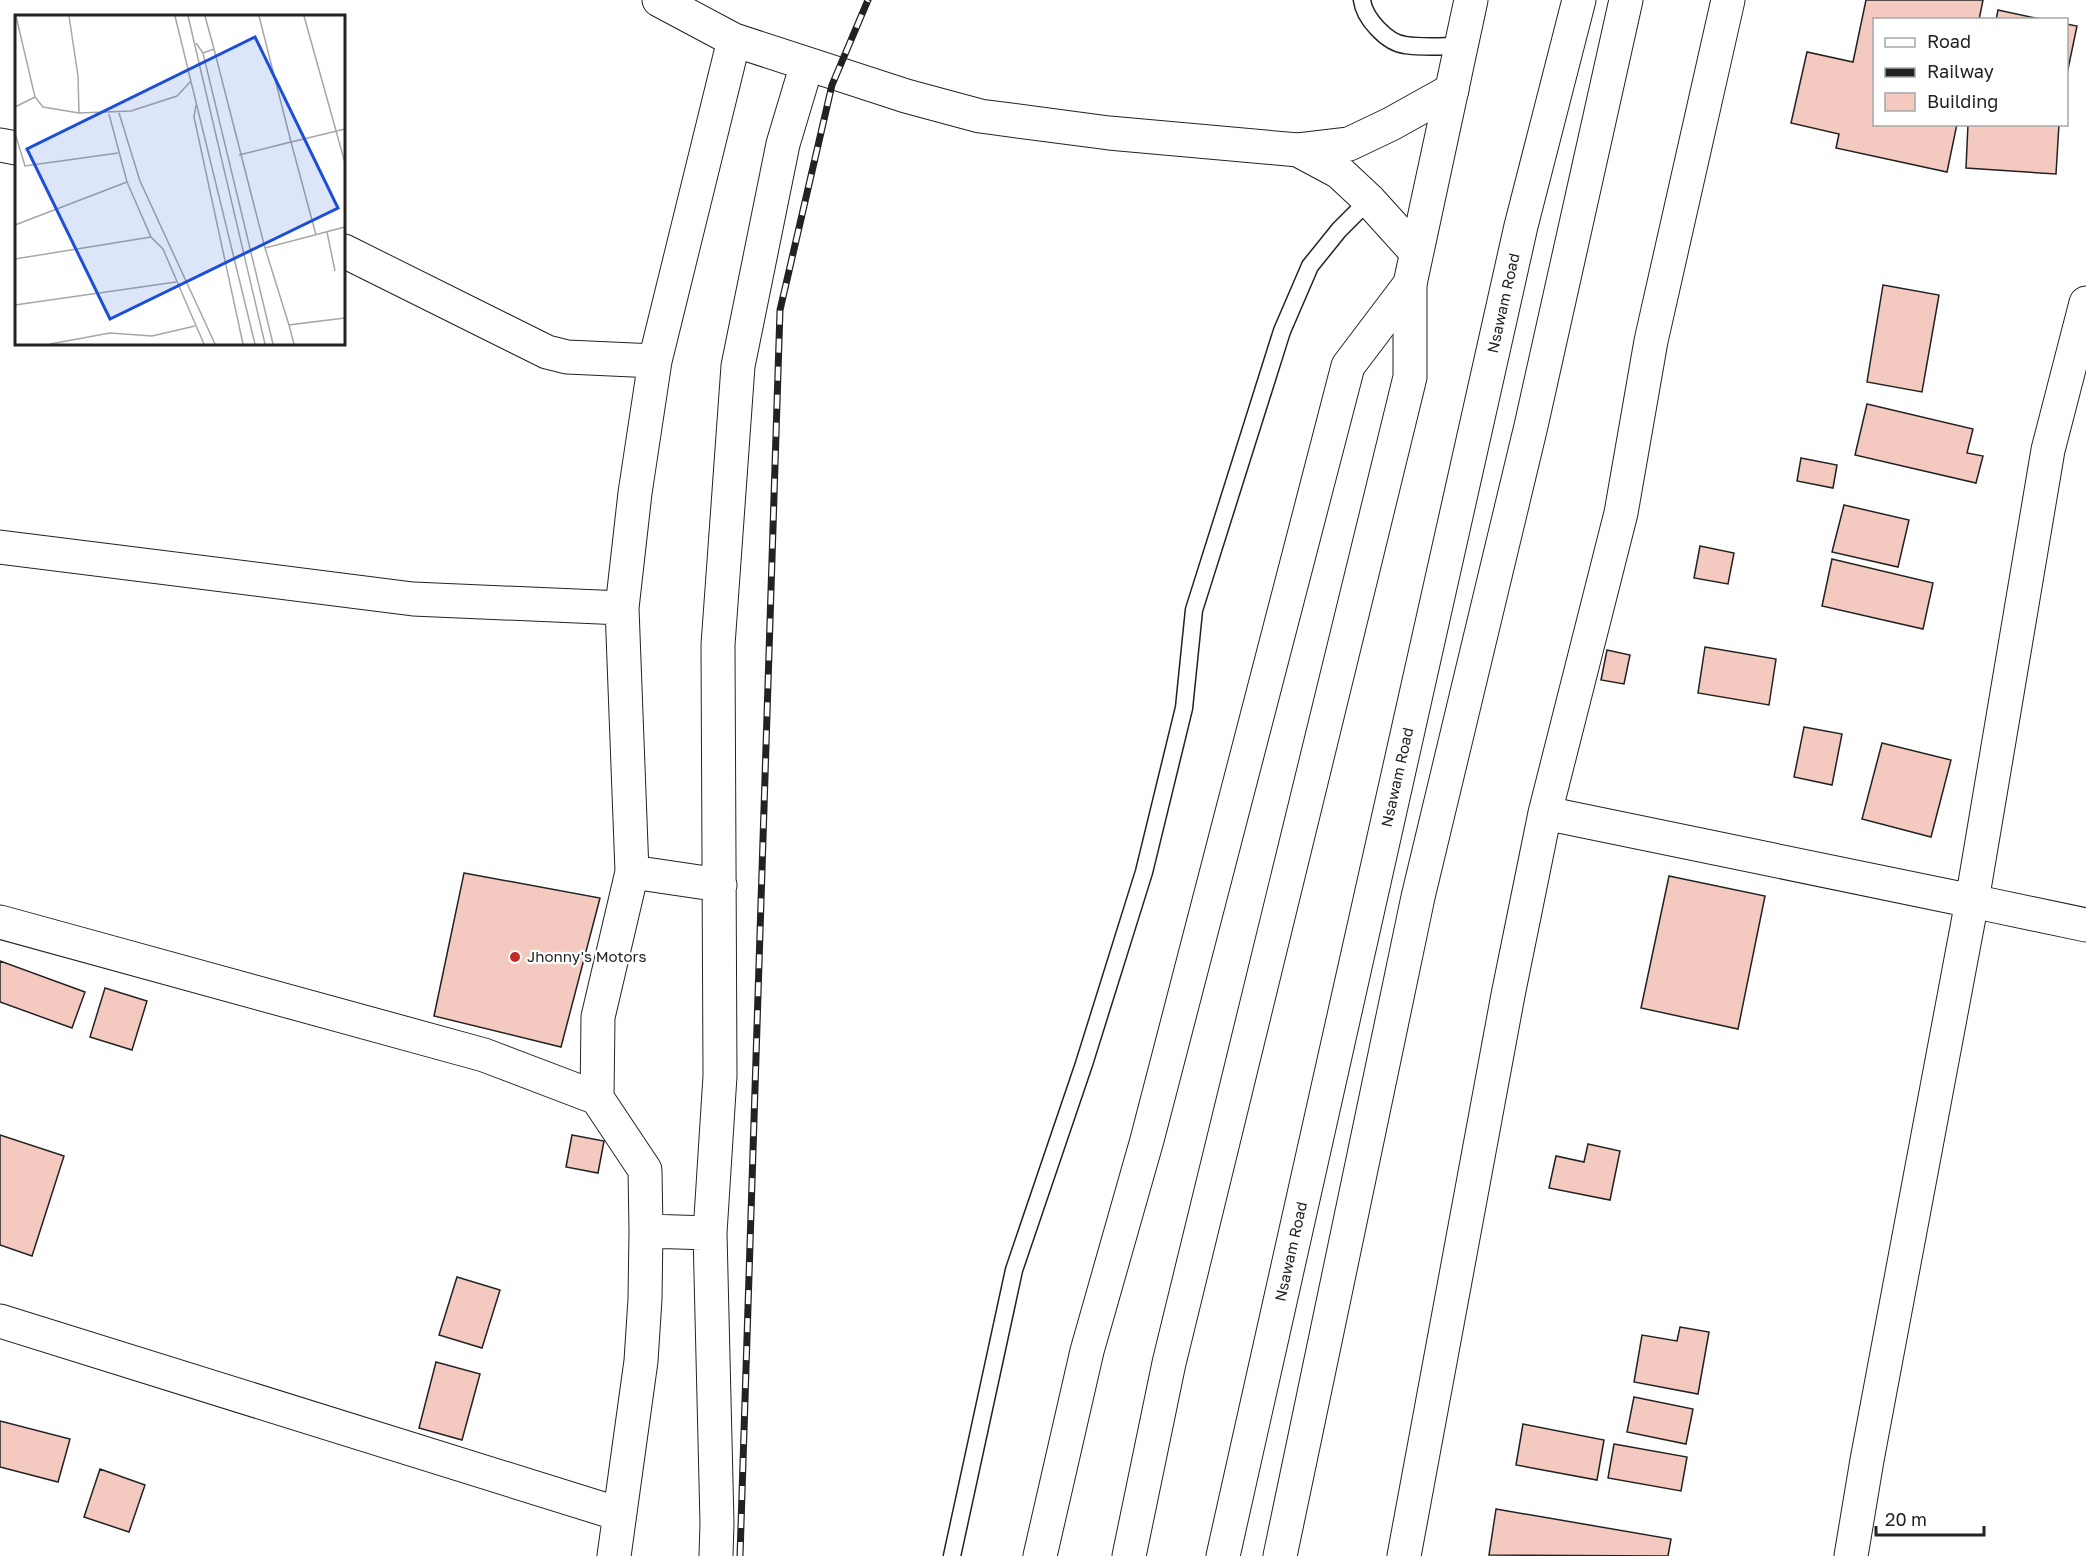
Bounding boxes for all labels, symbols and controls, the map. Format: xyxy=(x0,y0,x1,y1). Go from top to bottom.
inset map xyxy=(15,15,345,345)
legend xyxy=(1873,18,2068,126)
text: Road xyxy=(1927,30,1971,52)
text: Railway xyxy=(1927,60,1994,82)
text: Building xyxy=(1927,90,1998,112)
street label: Nsawam Road xyxy=(1483,251,1523,355)
street label: Nsawam Road xyxy=(1377,725,1416,829)
place label: Jhonny's Motors xyxy=(527,947,646,965)
marker: Jhonny's Motors xyxy=(508,950,522,964)
street label: Nsawam Road xyxy=(1270,1200,1310,1303)
scale bar xyxy=(1876,1499,1984,1537)
text: 20 m xyxy=(1885,1508,1927,1530)

